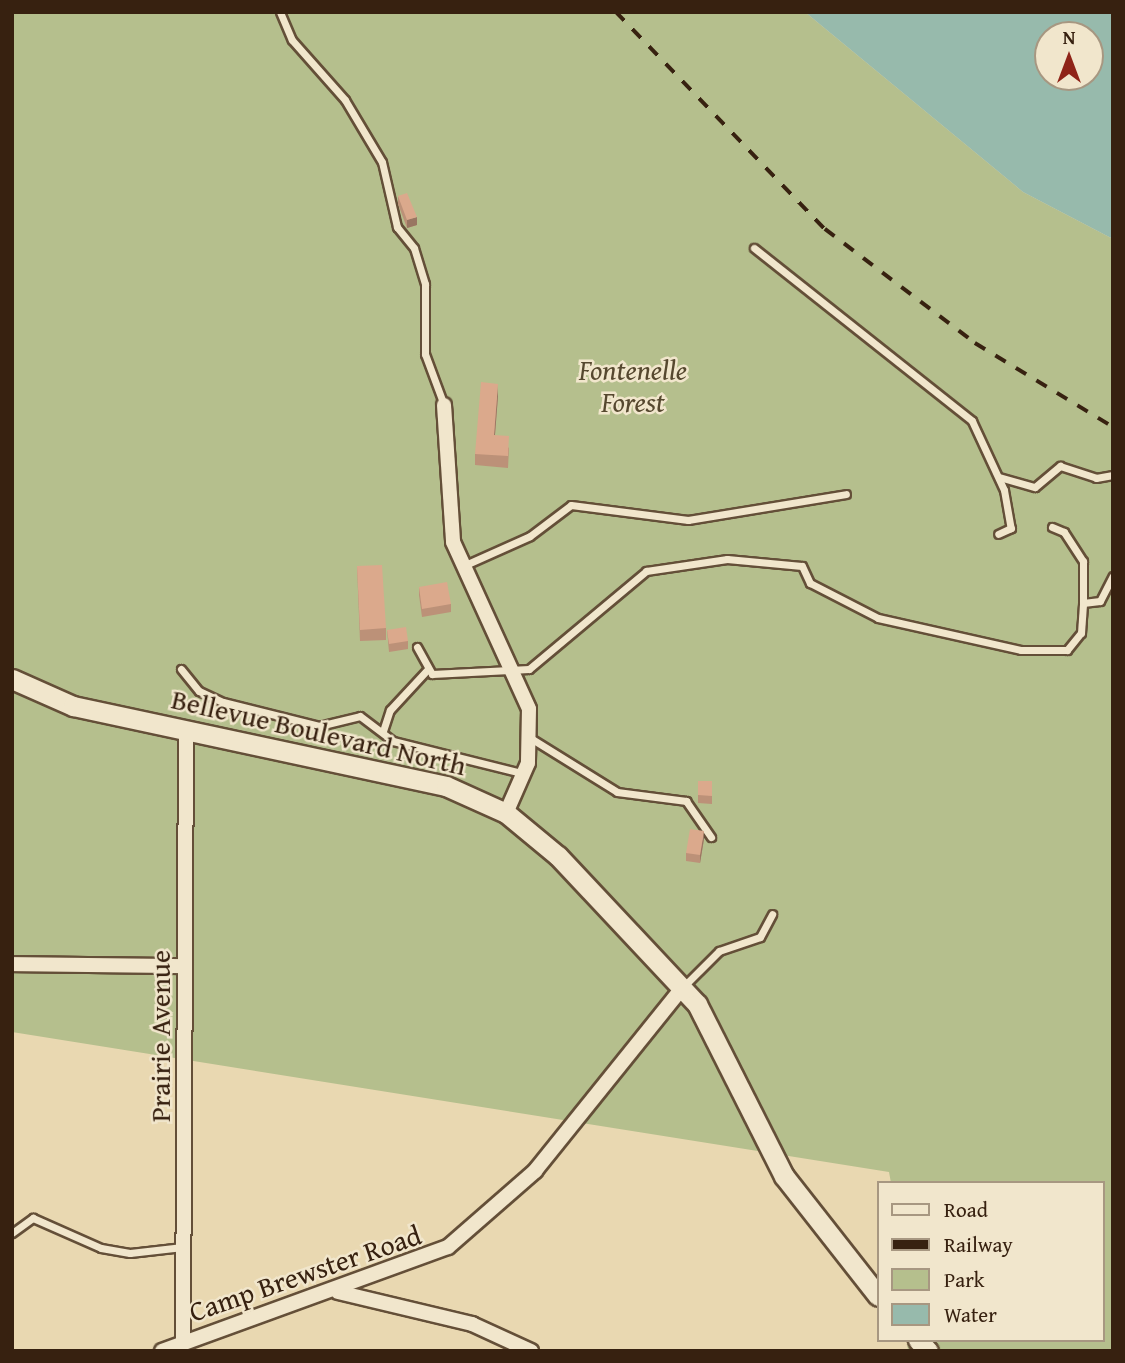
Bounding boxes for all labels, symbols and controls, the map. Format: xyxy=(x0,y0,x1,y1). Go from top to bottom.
north arrow xyxy=(1034,21,1104,91)
text: N xyxy=(1063,23,1075,51)
park label: Fontenelle Forest xyxy=(579,353,687,419)
street label: Bellevue Boulevard North xyxy=(168,682,470,782)
street label: Prairie Avenue xyxy=(143,950,177,1122)
legend xyxy=(876,1181,1104,1342)
text: Road xyxy=(944,1194,988,1225)
street label: Camp Brewster Road xyxy=(185,1218,425,1328)
text: Railway xyxy=(944,1229,1013,1260)
text: Park xyxy=(944,1264,985,1295)
text: Water xyxy=(944,1299,997,1330)

